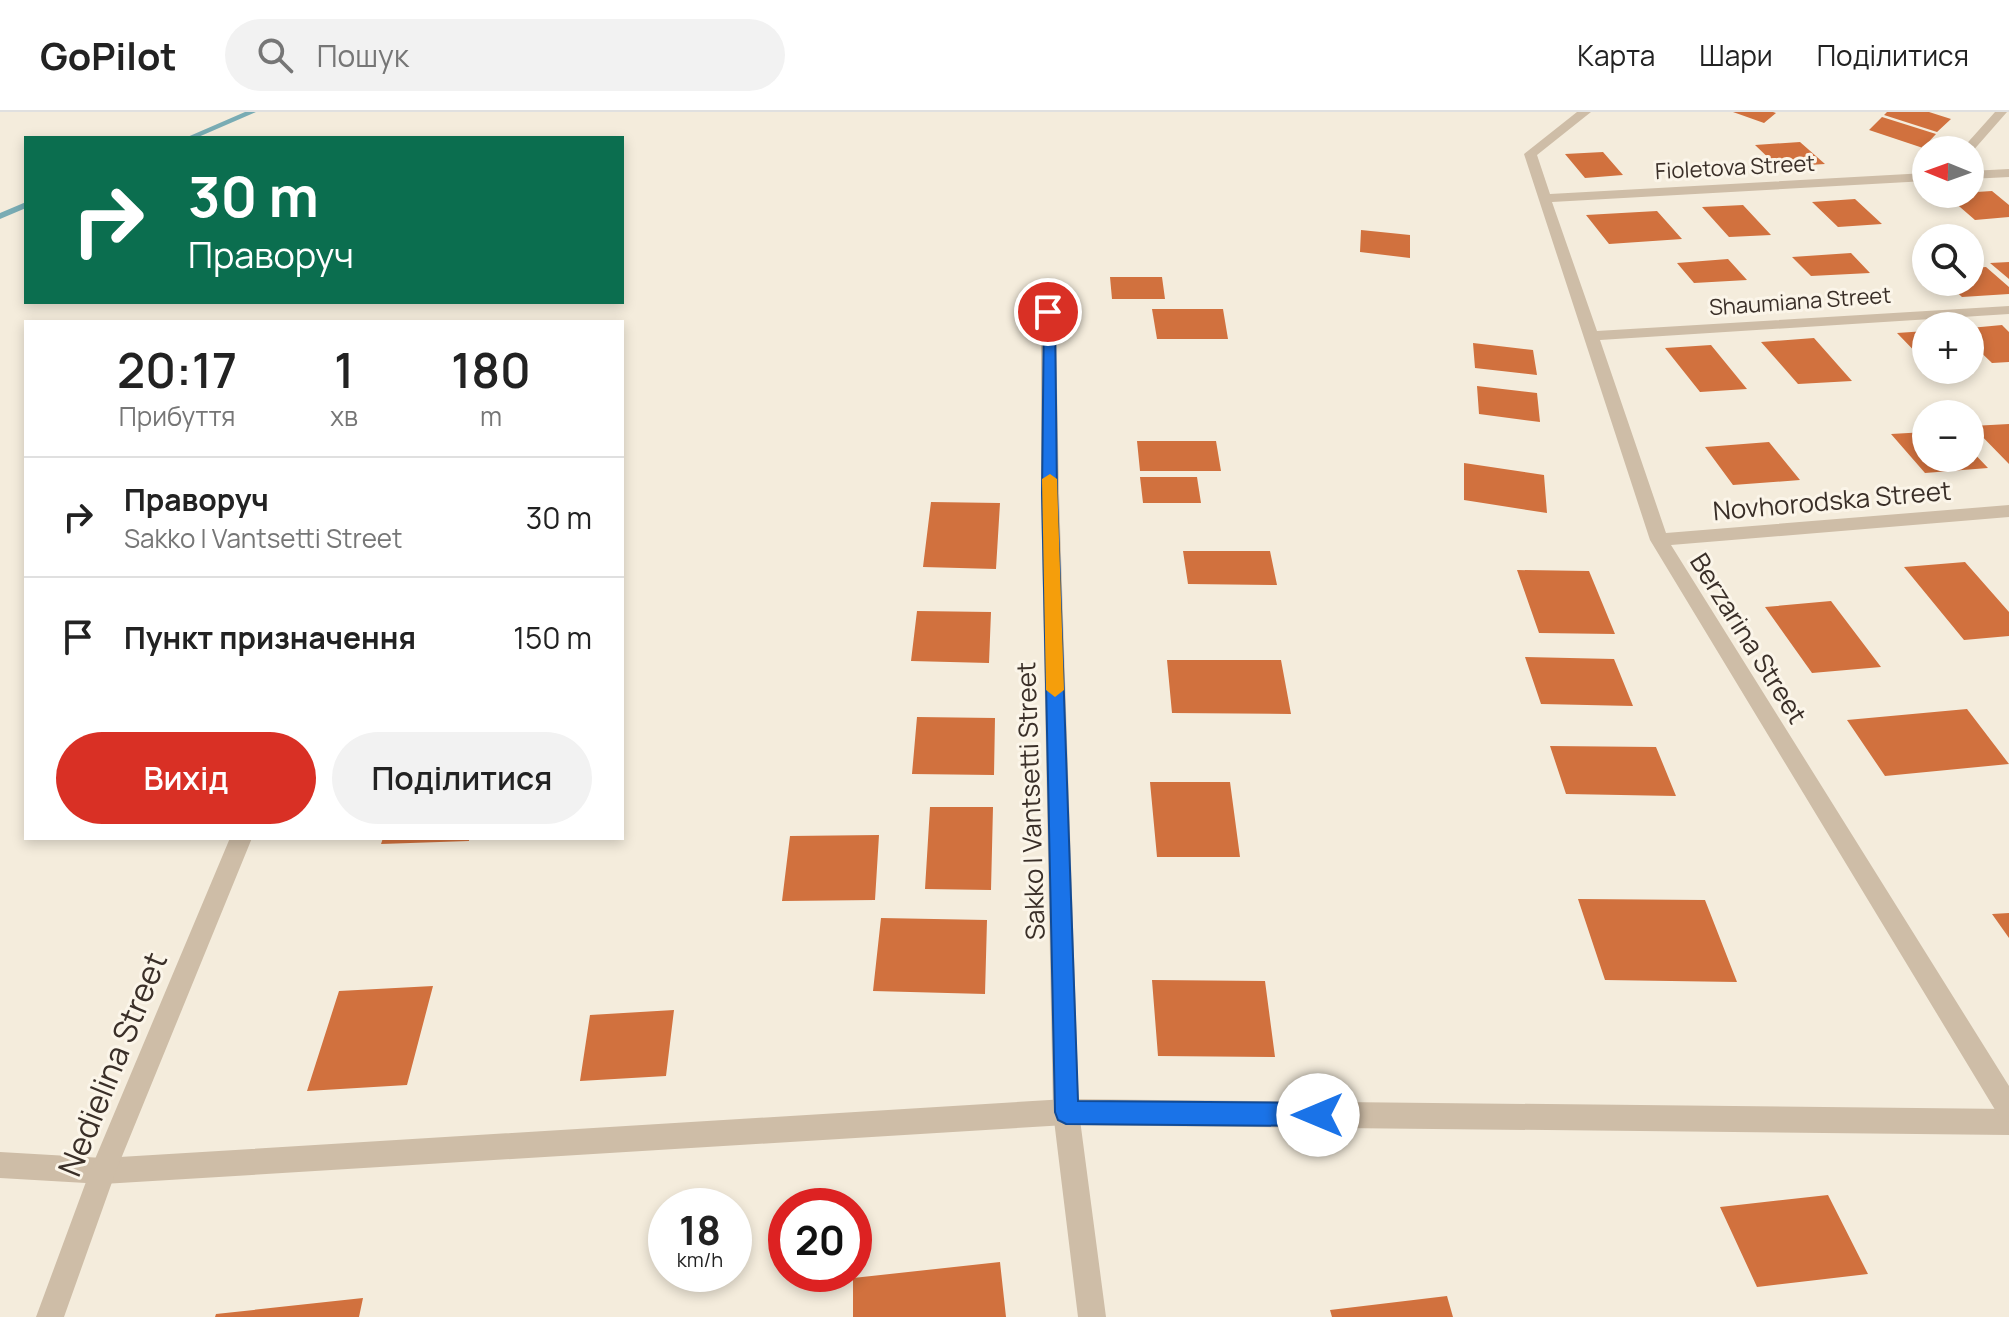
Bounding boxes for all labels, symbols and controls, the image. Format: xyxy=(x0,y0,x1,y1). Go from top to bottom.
search box xyxy=(225,19,785,91)
text: GoPilot xyxy=(40,29,177,81)
icon: search xyxy=(253,33,297,77)
text: Пошук xyxy=(317,35,409,76)
text: Карта xyxy=(1577,36,1655,74)
text: Шари xyxy=(1699,36,1773,74)
text: Поділитися xyxy=(1817,36,1969,74)
north arrow xyxy=(1912,136,1984,208)
map controls xyxy=(1912,136,1984,472)
street label: Fioletova Street xyxy=(1654,148,1816,186)
text: 30 m xyxy=(188,157,319,234)
icon: right xyxy=(56,168,160,272)
button: search xyxy=(1912,224,1984,296)
text: Праворуч xyxy=(188,230,354,279)
pin xyxy=(1014,278,1082,346)
street label: Shaumiana Street xyxy=(1708,280,1892,322)
icon: arrive xyxy=(1026,290,1070,334)
button: + xyxy=(1912,312,1984,384)
text: 20:17 xyxy=(117,337,237,402)
text: 1 xyxy=(334,337,354,402)
text: 180 xyxy=(451,337,531,402)
text: Прибуття xyxy=(119,398,235,434)
text: хв xyxy=(330,398,358,434)
text: m xyxy=(480,398,502,434)
button: − xyxy=(1912,400,1984,472)
street label: Novhorodska Street xyxy=(1711,472,1953,528)
text: Праворуч xyxy=(124,479,269,520)
icon: right xyxy=(56,495,100,539)
text: 30 m xyxy=(526,497,592,538)
text: Sakko I Vantsetti Street xyxy=(124,520,402,556)
street label: Berzarina Street xyxy=(1682,546,1816,730)
icon: arrive xyxy=(56,615,100,659)
text: Пункт призначення xyxy=(124,617,416,658)
text: 150 m xyxy=(513,617,592,658)
street label: Sakko I Vantsetti Street xyxy=(1007,661,1053,941)
button: Вихід xyxy=(56,732,316,824)
button: Поділитися xyxy=(332,732,592,824)
street label: Nedielina Street xyxy=(47,945,177,1183)
position arrow xyxy=(1276,1073,1360,1157)
speed limit sign: 20 xyxy=(768,1188,872,1292)
text: 18 xyxy=(679,1202,721,1257)
text: km/h xyxy=(677,1246,723,1273)

